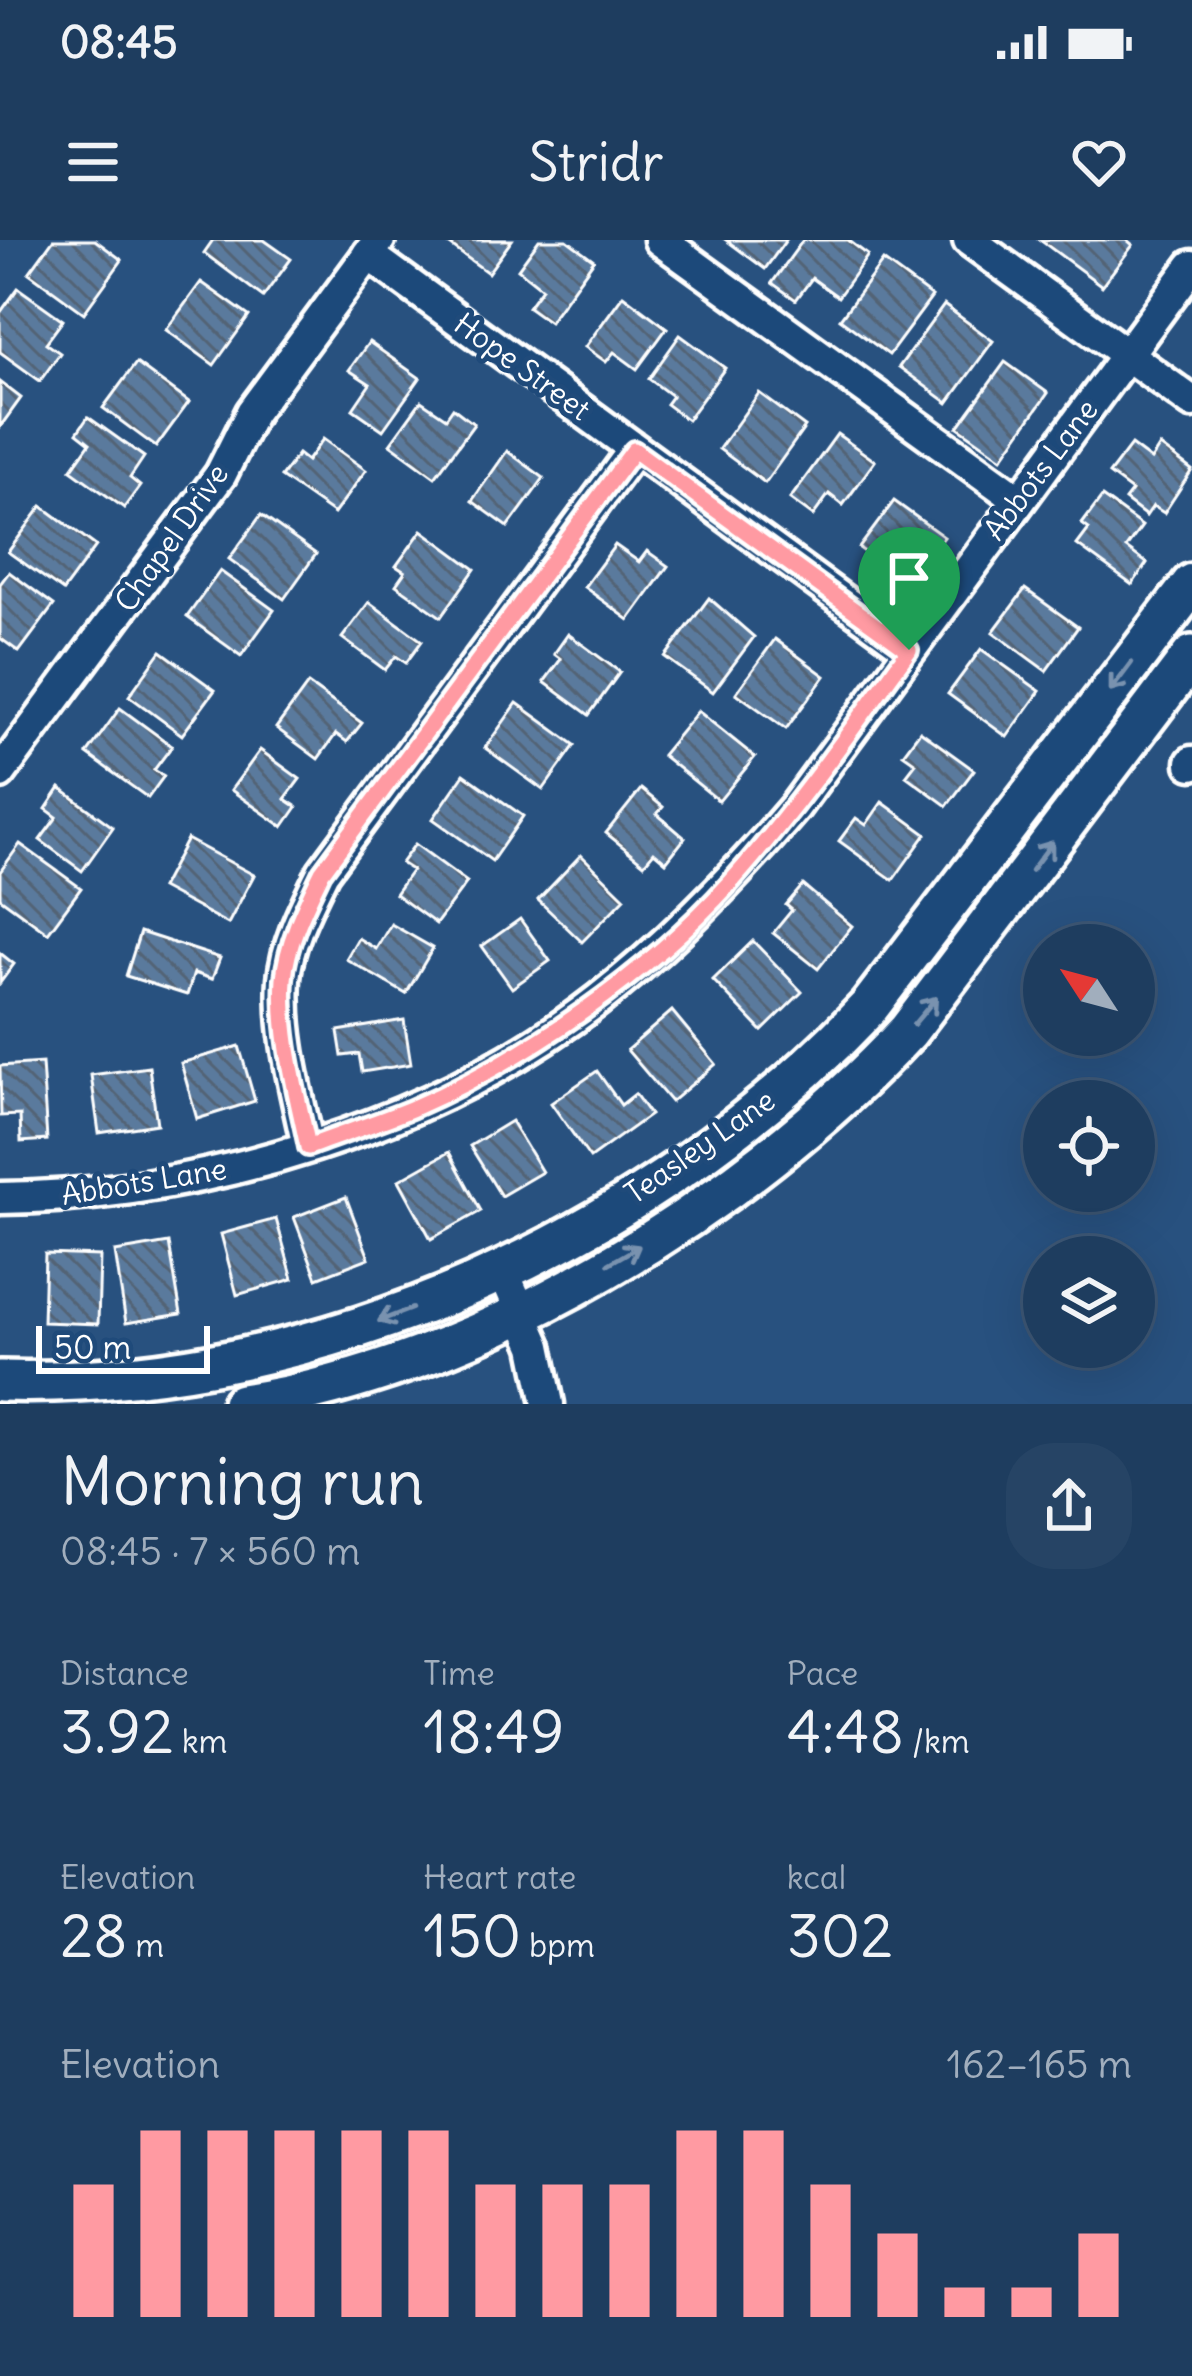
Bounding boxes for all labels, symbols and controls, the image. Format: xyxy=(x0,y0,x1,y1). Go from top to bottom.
text: 08:45 xyxy=(60,14,178,70)
text: Stridr xyxy=(528,128,664,196)
icon: menu xyxy=(60,129,126,195)
icon: heart xyxy=(1066,129,1132,195)
street label: Hope Street xyxy=(447,304,598,428)
street label: Abbots Lane xyxy=(975,391,1106,547)
street label: Chapel Drive xyxy=(106,456,236,619)
pin xyxy=(858,527,960,650)
icon: arrive xyxy=(876,545,942,611)
one-way arrow xyxy=(1109,661,1135,693)
one-way arrow xyxy=(1029,840,1055,872)
north arrow xyxy=(1023,924,1155,1056)
map controls xyxy=(1023,924,1155,1368)
one-way arrow xyxy=(910,996,938,1027)
button: locate xyxy=(1023,1080,1155,1212)
street label: Teasley Lane xyxy=(617,1081,782,1212)
street label: Abbots Lane xyxy=(59,1149,229,1213)
button: layers xyxy=(1023,1236,1155,1368)
one-way arrow xyxy=(605,1243,640,1267)
one-way arrow xyxy=(377,1306,414,1328)
scale bar xyxy=(36,1320,210,1373)
text: 50 m xyxy=(54,1326,131,1368)
text: Morning run xyxy=(60,1440,424,1523)
button: share xyxy=(1006,1443,1132,1569)
text: 08:45 · 7 × 560 m xyxy=(60,1527,361,1576)
text: Distance xyxy=(60,1652,189,1694)
text: Time xyxy=(423,1652,495,1694)
text: Pace xyxy=(787,1652,858,1694)
text: 3.92 xyxy=(60,1694,174,1769)
text: 18:49 xyxy=(423,1694,564,1769)
text: 4:48 xyxy=(787,1694,904,1769)
text: km xyxy=(174,1720,228,1762)
text: /km xyxy=(904,1720,970,1762)
text: Elevation xyxy=(60,1856,195,1898)
text: Heart rate xyxy=(423,1856,576,1898)
text: kcal xyxy=(787,1856,846,1898)
text: 28 xyxy=(60,1898,127,1973)
text: 150 xyxy=(423,1898,521,1973)
text: 302 xyxy=(787,1898,893,1973)
text: m xyxy=(127,1924,164,1966)
text: bpm xyxy=(521,1924,595,1966)
text: Elevation xyxy=(60,2040,220,2089)
text: 162–165 m xyxy=(947,2040,1132,2089)

